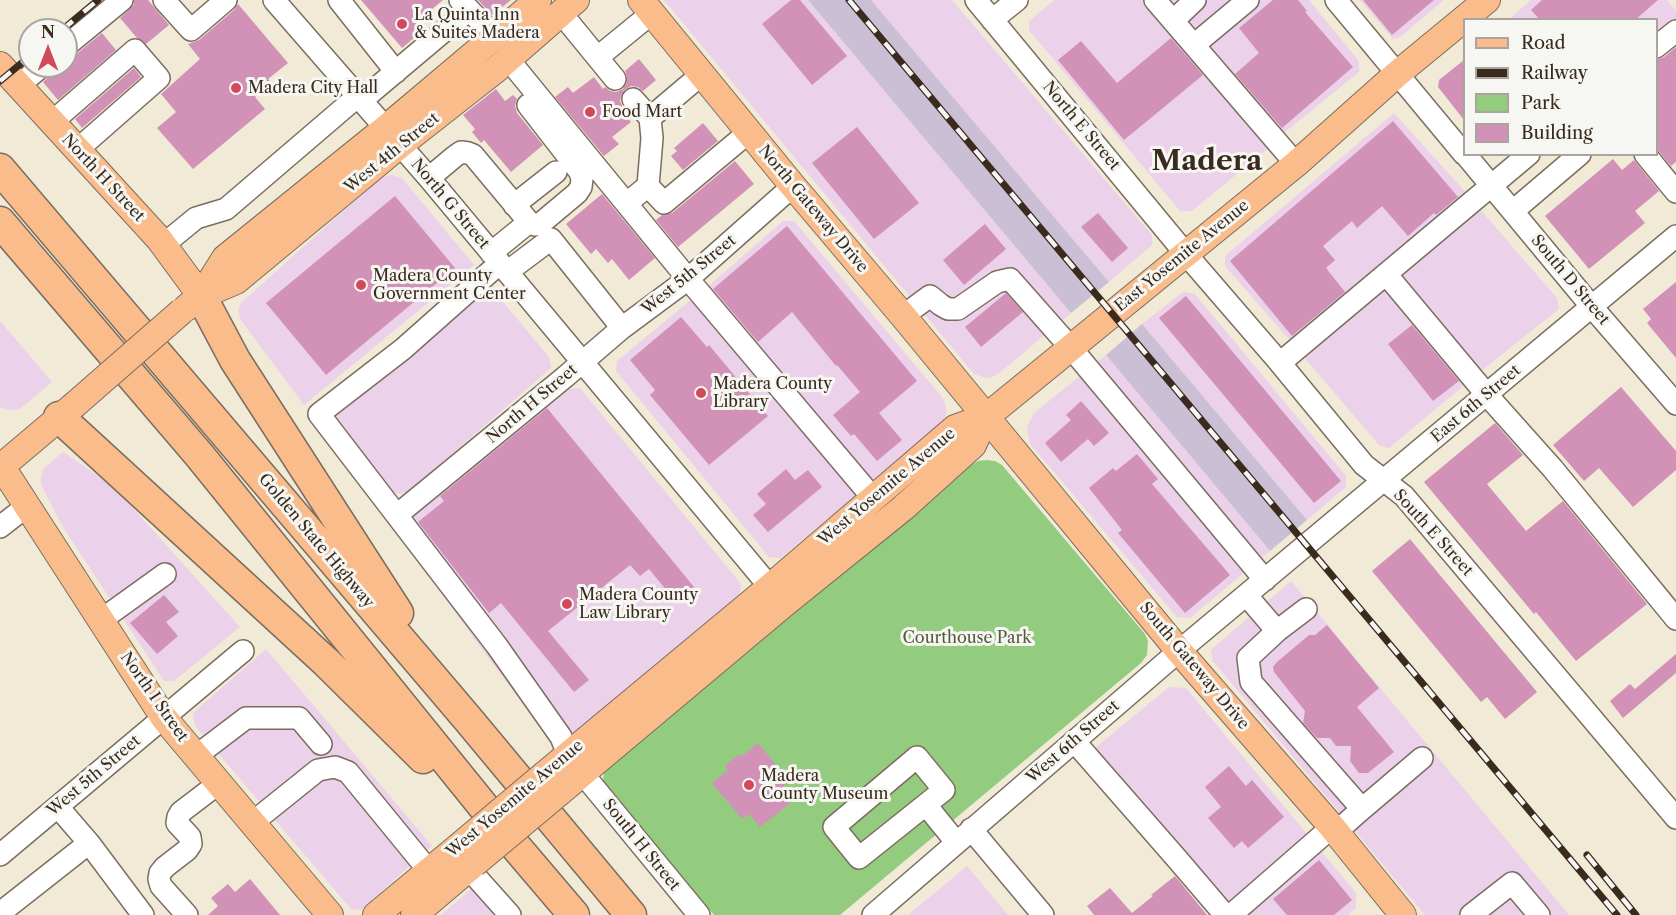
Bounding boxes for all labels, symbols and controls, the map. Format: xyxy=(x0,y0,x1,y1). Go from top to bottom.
place label: La Quinta Inn & Suites Madera xyxy=(414,5,540,43)
marker: La Quinta Inn & Suites Madera xyxy=(395,17,409,31)
north arrow xyxy=(18,18,78,78)
legend xyxy=(1463,18,1658,156)
text: N xyxy=(41,22,55,42)
text: Road xyxy=(1521,32,1566,54)
text: Railway xyxy=(1521,62,1588,84)
place label: Madera City Hall xyxy=(248,78,378,98)
street label: North E Street xyxy=(1038,78,1124,174)
marker: Madera City Hall xyxy=(229,81,243,95)
text: Park xyxy=(1521,92,1560,114)
place label: Food Mart xyxy=(602,102,682,122)
marker: Food Mart xyxy=(583,105,597,119)
street label: West 4th Street xyxy=(341,109,443,197)
text: Building xyxy=(1521,122,1593,144)
street label: North H Street xyxy=(58,130,148,226)
street label: North Gateway Drive xyxy=(754,141,872,277)
district label: Madera xyxy=(1152,145,1262,179)
street label: North G Street xyxy=(407,155,493,253)
street label: East Yosemite Avenue xyxy=(1111,196,1253,316)
street label: West 5th Street xyxy=(638,231,740,319)
street label: South D Street xyxy=(1527,231,1613,329)
place label: Madera County Government Center xyxy=(373,266,526,304)
marker: Madera County Government Center xyxy=(354,278,368,292)
street label: North H Street xyxy=(483,360,581,448)
street label: East 6th Street xyxy=(1427,361,1525,447)
place label: Madera County Library xyxy=(713,374,832,412)
marker: Madera County Library xyxy=(694,386,708,400)
street label: West Yosemite Avenue xyxy=(815,424,959,550)
street label: Golden State Highway xyxy=(254,470,378,612)
street label: South E Street xyxy=(1389,486,1477,580)
place label: Madera County Law Library xyxy=(579,585,698,623)
marker: Madera County Law Library xyxy=(560,597,574,611)
street label: South Gateway Drive xyxy=(1135,598,1253,734)
park label: Courthouse Park xyxy=(902,628,1032,648)
street label: North I Street xyxy=(116,649,192,745)
street label: West 6th Street xyxy=(1023,697,1123,787)
street label: West 5th Street xyxy=(43,731,145,821)
street label: West Yosemite Avenue xyxy=(443,736,587,862)
place label: Madera County Museum xyxy=(761,766,888,804)
marker: Madera County Museum xyxy=(742,778,756,792)
street label: South H Street xyxy=(598,795,684,895)

